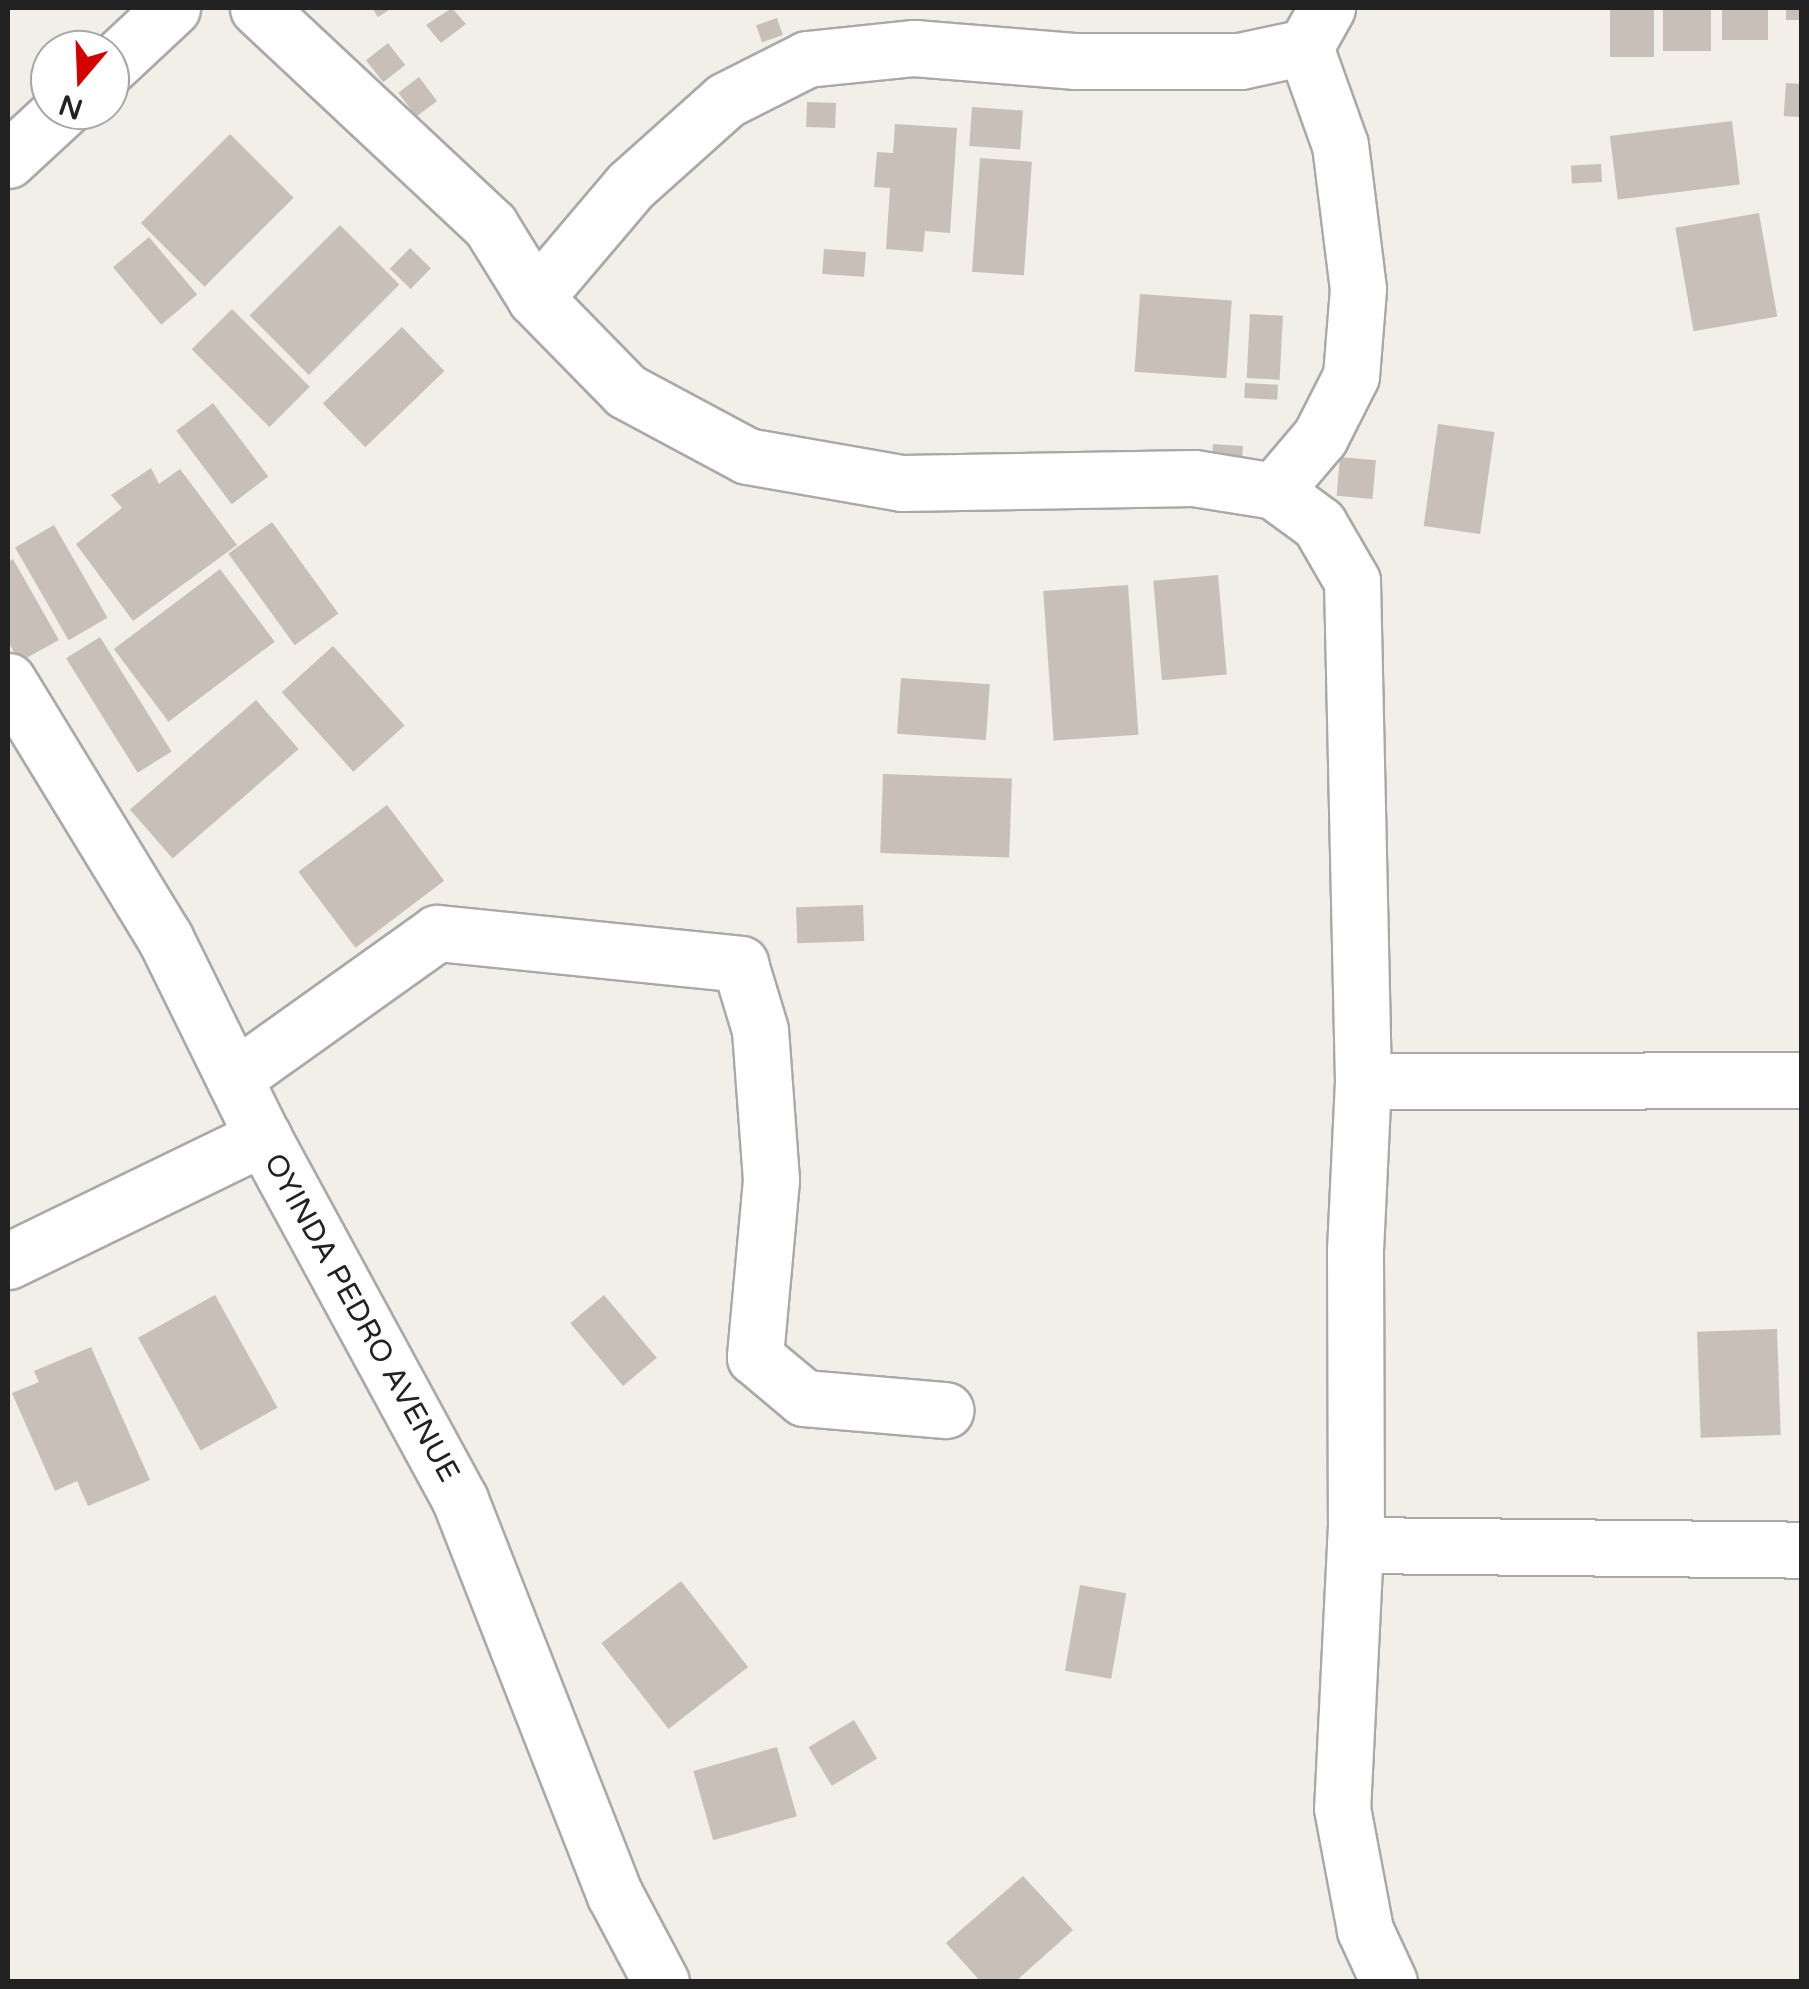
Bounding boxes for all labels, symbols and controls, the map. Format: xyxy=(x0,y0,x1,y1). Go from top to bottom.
north arrow xyxy=(30,30,130,130)
text: N xyxy=(55,87,87,126)
street label: OYINDA PEDRO AVENUE xyxy=(256,1148,466,1488)

